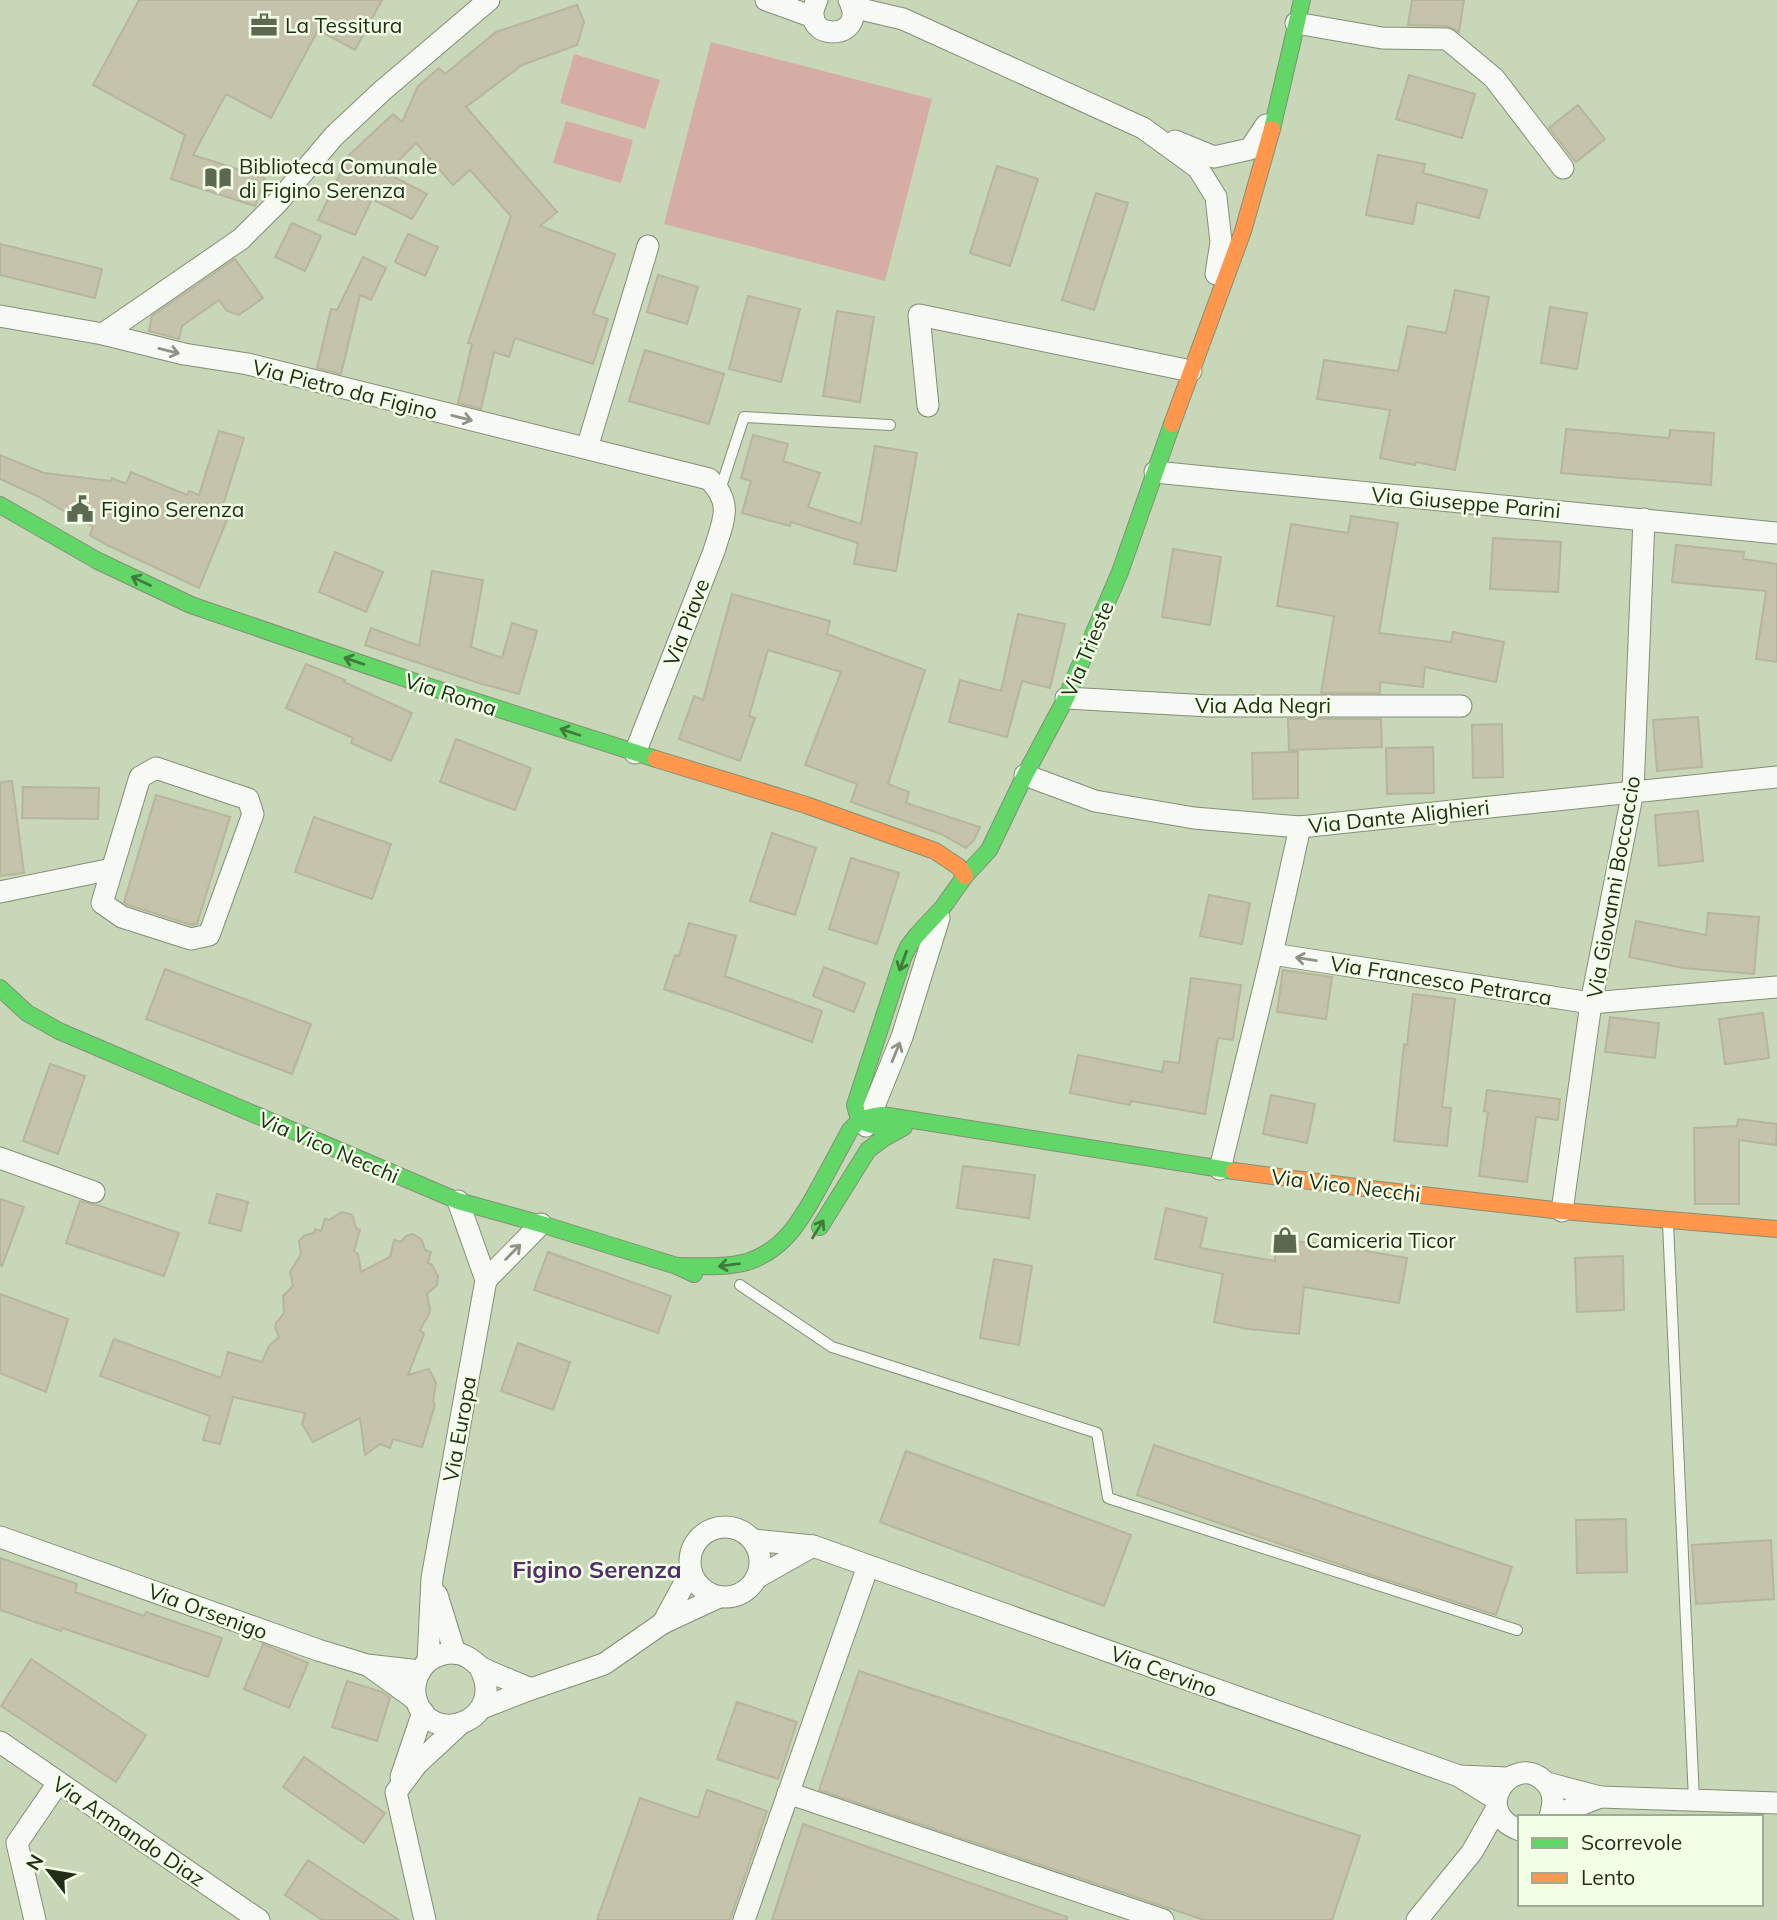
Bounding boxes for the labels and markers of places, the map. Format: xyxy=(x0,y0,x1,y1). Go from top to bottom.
office icon: La Tessitura xyxy=(249,10,279,40)
place label: La Tessitura xyxy=(285,12,402,38)
place label: Biblioteca Comunale di Figino Serenza xyxy=(239,153,437,203)
library icon: Biblioteca Comunale di Figino Serenza xyxy=(203,163,233,193)
public building icon: Figino Serenza xyxy=(65,494,95,524)
place label: Figino Serenza xyxy=(101,496,244,522)
shop icon: Camiceria Ticor xyxy=(1270,1225,1300,1255)
place label: Camiceria Ticor xyxy=(1306,1227,1456,1253)

